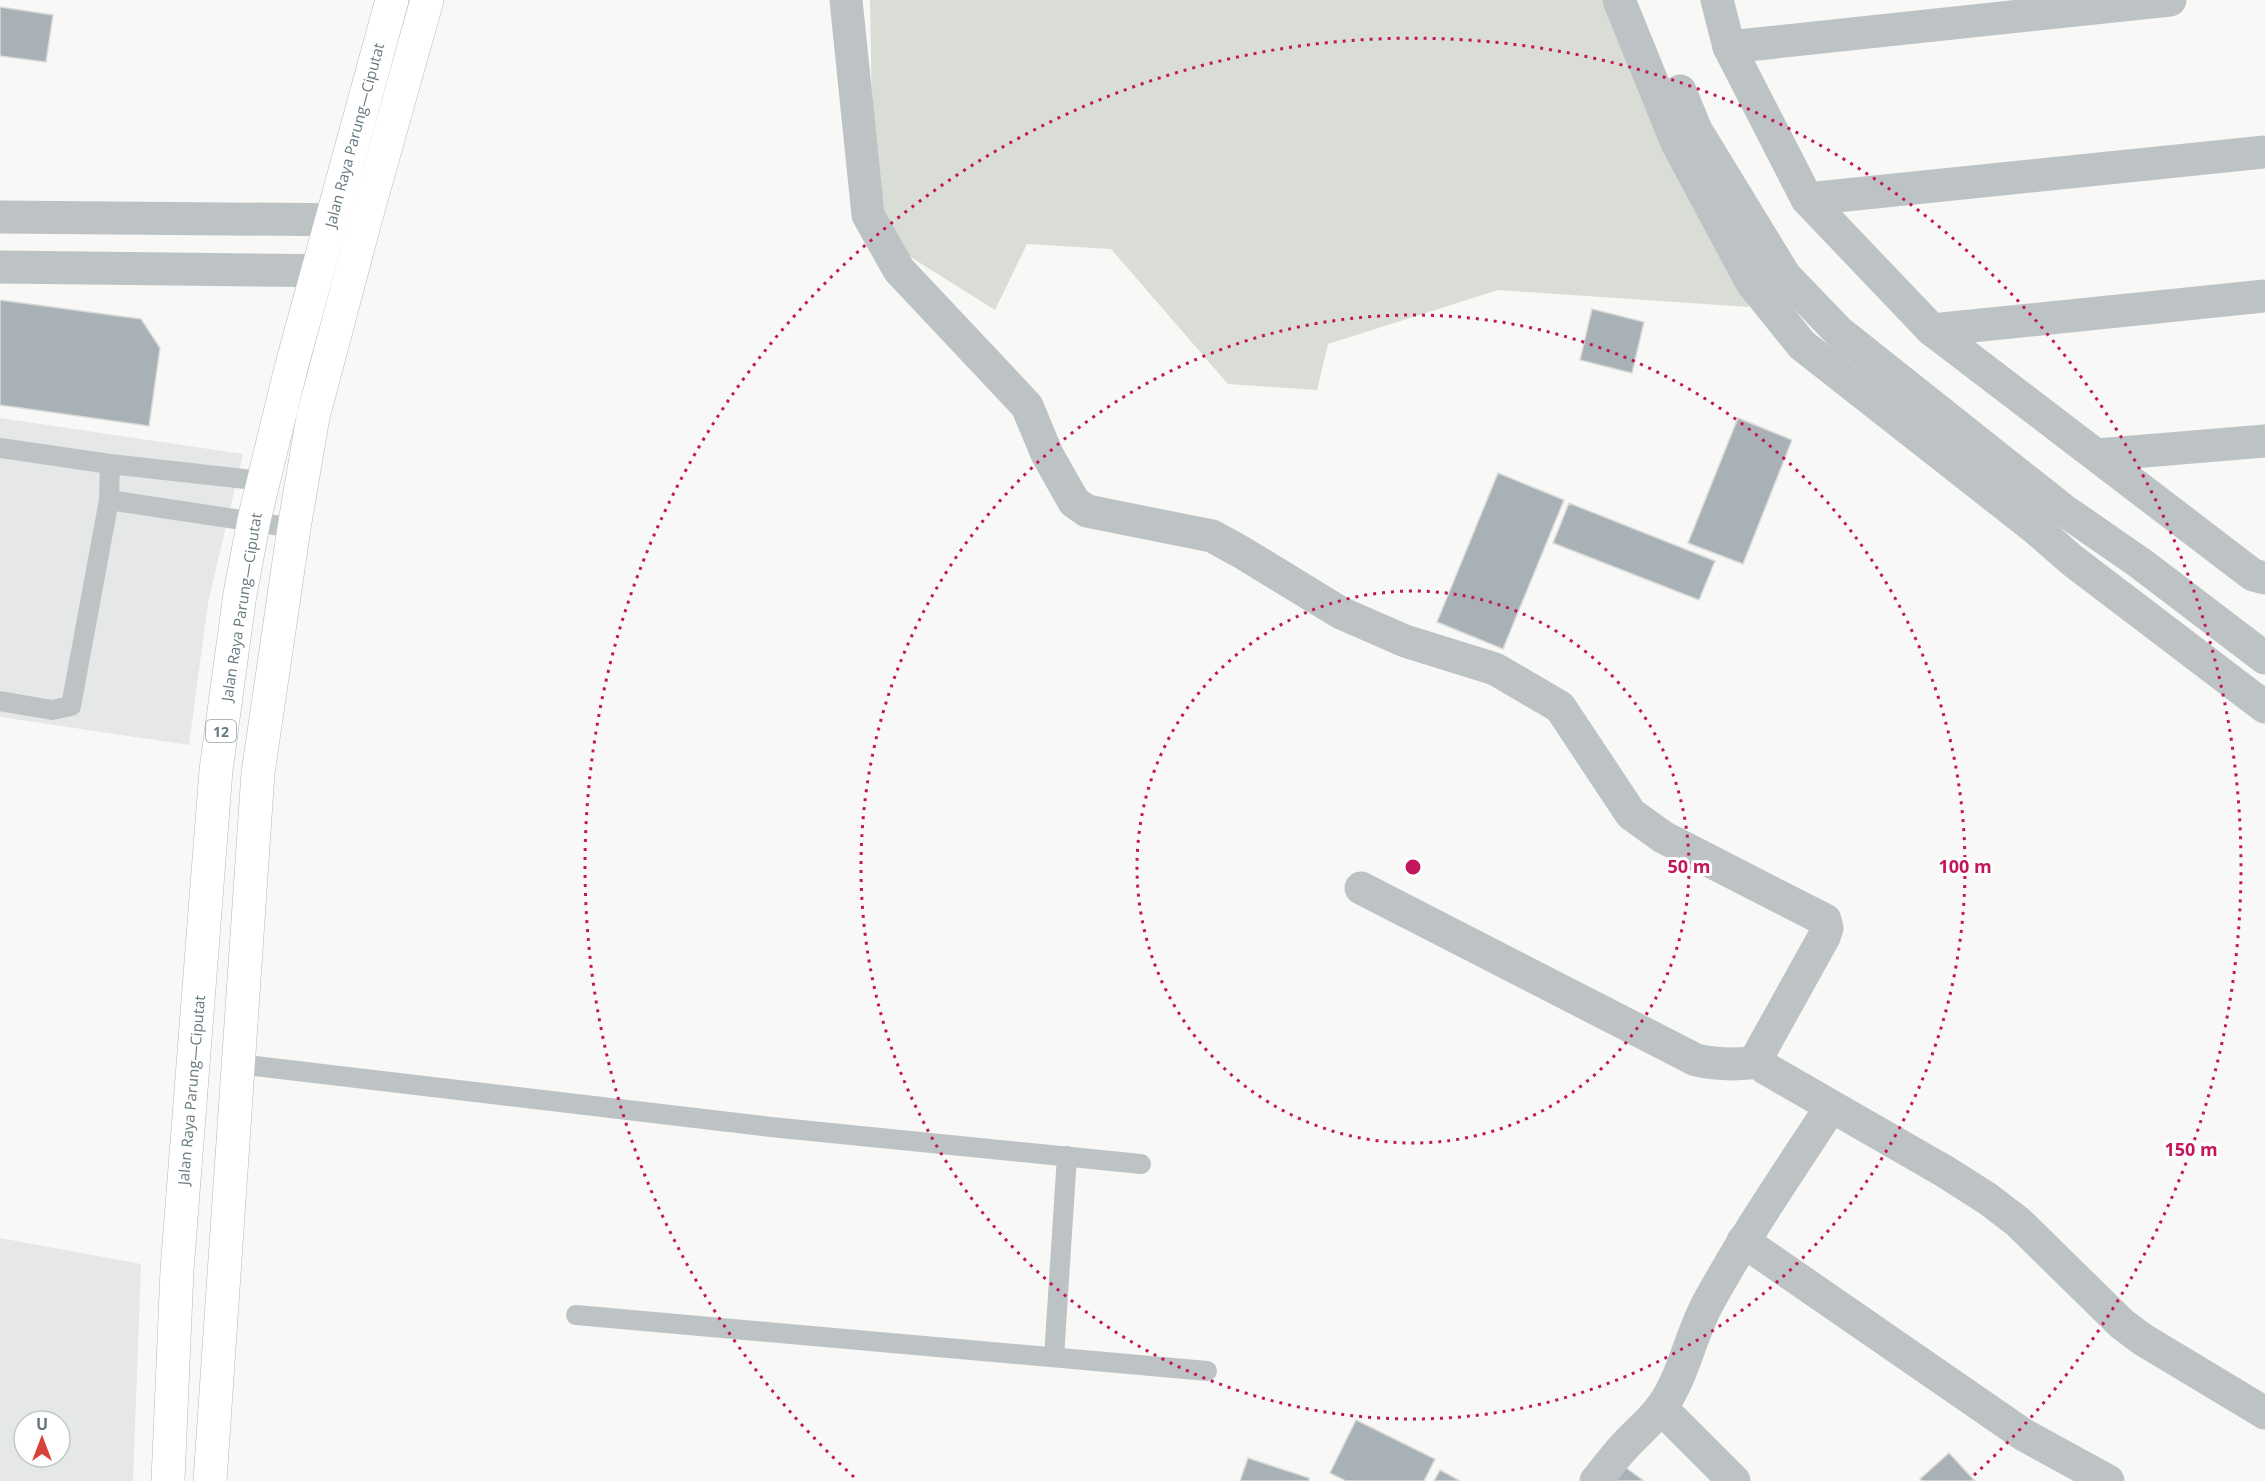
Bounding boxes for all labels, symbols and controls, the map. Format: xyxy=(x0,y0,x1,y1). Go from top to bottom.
street label: Jalan Raya Parung—Ciputat xyxy=(319,40,388,232)
street label: Jalan Raya Parung—Ciputat xyxy=(216,511,266,705)
road number: 12 xyxy=(206,720,236,742)
text: 50 m xyxy=(1668,854,1710,878)
text: 100 m xyxy=(1938,854,1992,878)
centre of rings xyxy=(1403,857,1423,877)
street label: Jalan Raya Parung—Ciputat xyxy=(173,994,209,1188)
text: 150 m xyxy=(2164,1137,2218,1161)
north arrow xyxy=(12,1409,72,1469)
text: U xyxy=(36,1413,48,1435)

